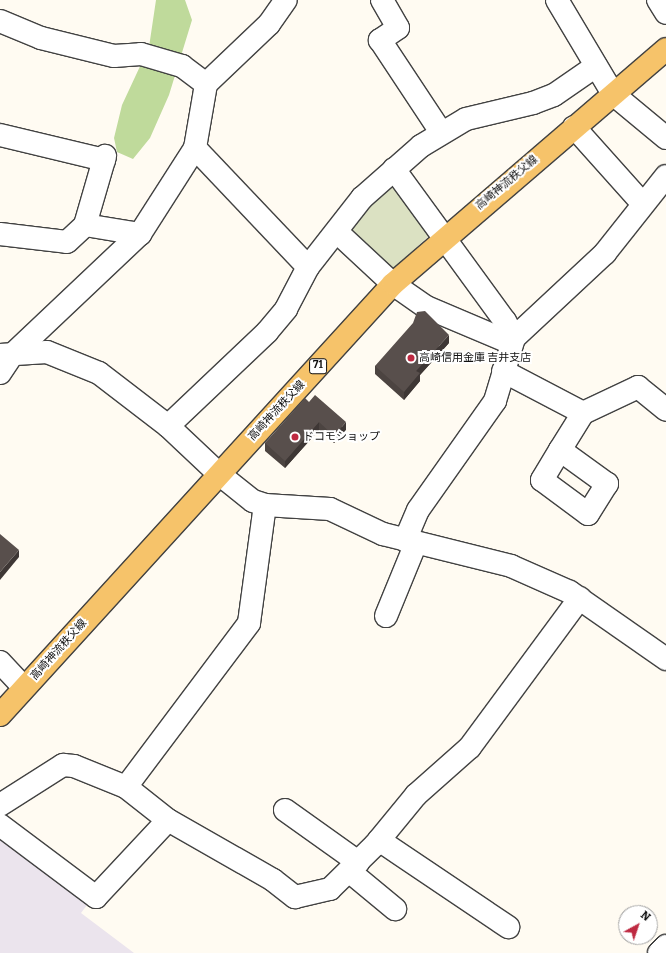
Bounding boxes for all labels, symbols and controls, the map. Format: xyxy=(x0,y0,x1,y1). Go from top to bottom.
street label: 高崎神流秩父線 xyxy=(473,153,541,213)
place label: 高崎信用金庫 吉井支店 xyxy=(419,351,531,365)
marker: 高崎信用金庫 吉井支店 xyxy=(406,353,416,363)
road number: 71 xyxy=(309,358,327,374)
street label: 高崎神流秩父線 xyxy=(246,378,308,444)
place label: ドコモショップ xyxy=(303,430,380,444)
marker: ドコモショップ xyxy=(290,432,300,442)
street label: 高崎神流秩父線 xyxy=(28,617,90,683)
north arrow xyxy=(618,905,658,945)
text: N xyxy=(638,908,653,924)

